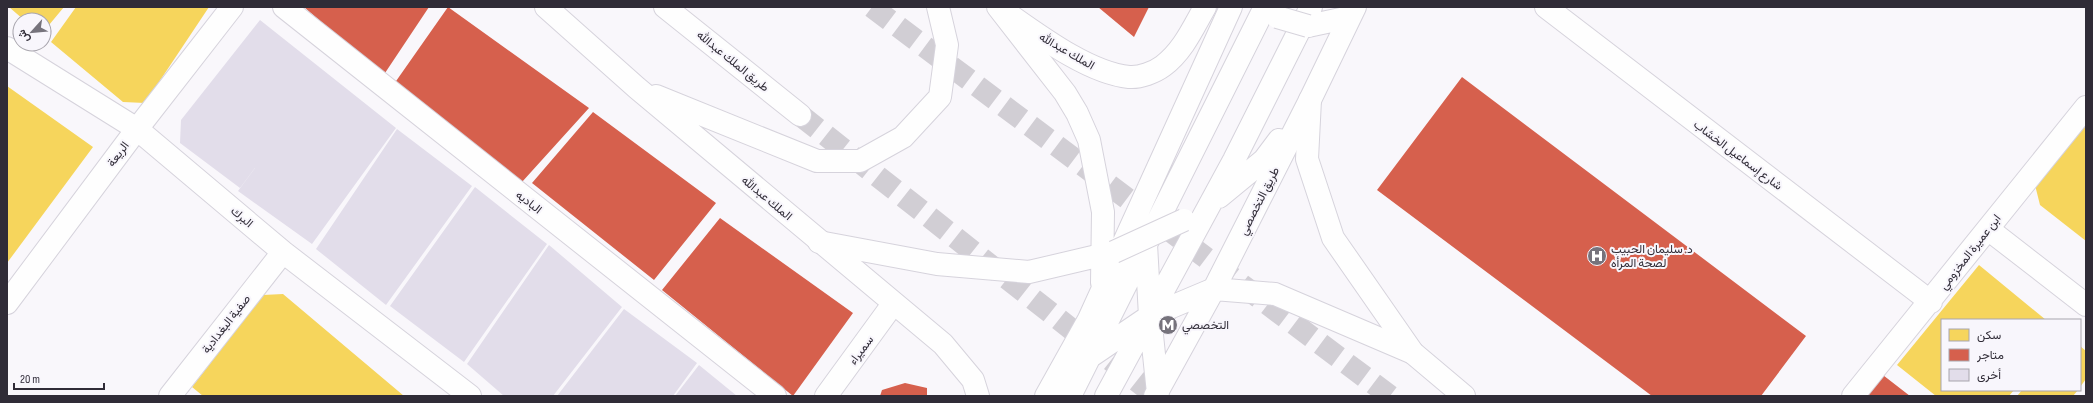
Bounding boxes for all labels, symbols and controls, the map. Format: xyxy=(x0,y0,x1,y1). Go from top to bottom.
north arrow xyxy=(12,12,52,52)
text: ش xyxy=(15,27,32,45)
street label: طريق الملك عبدالله xyxy=(693,28,772,95)
street label: الملك عبدالله xyxy=(1036,30,1097,73)
street label: شارع إسماعيل الخشاب xyxy=(1690,117,1785,195)
street label: الريعة xyxy=(104,139,133,170)
street label: طريق التخصصي xyxy=(1236,164,1285,239)
street label: الملك عبدالله xyxy=(738,173,795,224)
street label: الباديه xyxy=(513,187,545,217)
street label: البرك xyxy=(227,204,256,231)
street label: ابن عميرة المخزومي xyxy=(1936,212,2006,294)
place label: د. سليمان الحبيب لصحة المرأه xyxy=(1611,242,1693,271)
hospital icon: د. سليمان الحبيب لصحة المرأه xyxy=(1586,245,1608,267)
street label: صفية البغدادية xyxy=(199,292,254,357)
metro station icon: التخصصي xyxy=(1157,314,1179,336)
place label: التخصصي xyxy=(1182,318,1229,335)
legend xyxy=(1941,319,2081,391)
text: سكن xyxy=(1977,328,2001,343)
street label: سميراء xyxy=(846,333,877,368)
text: متاجر xyxy=(1976,348,2004,363)
scale bar xyxy=(14,365,104,391)
text: أخرى xyxy=(1977,368,2001,383)
text: 20 m xyxy=(20,372,40,387)

